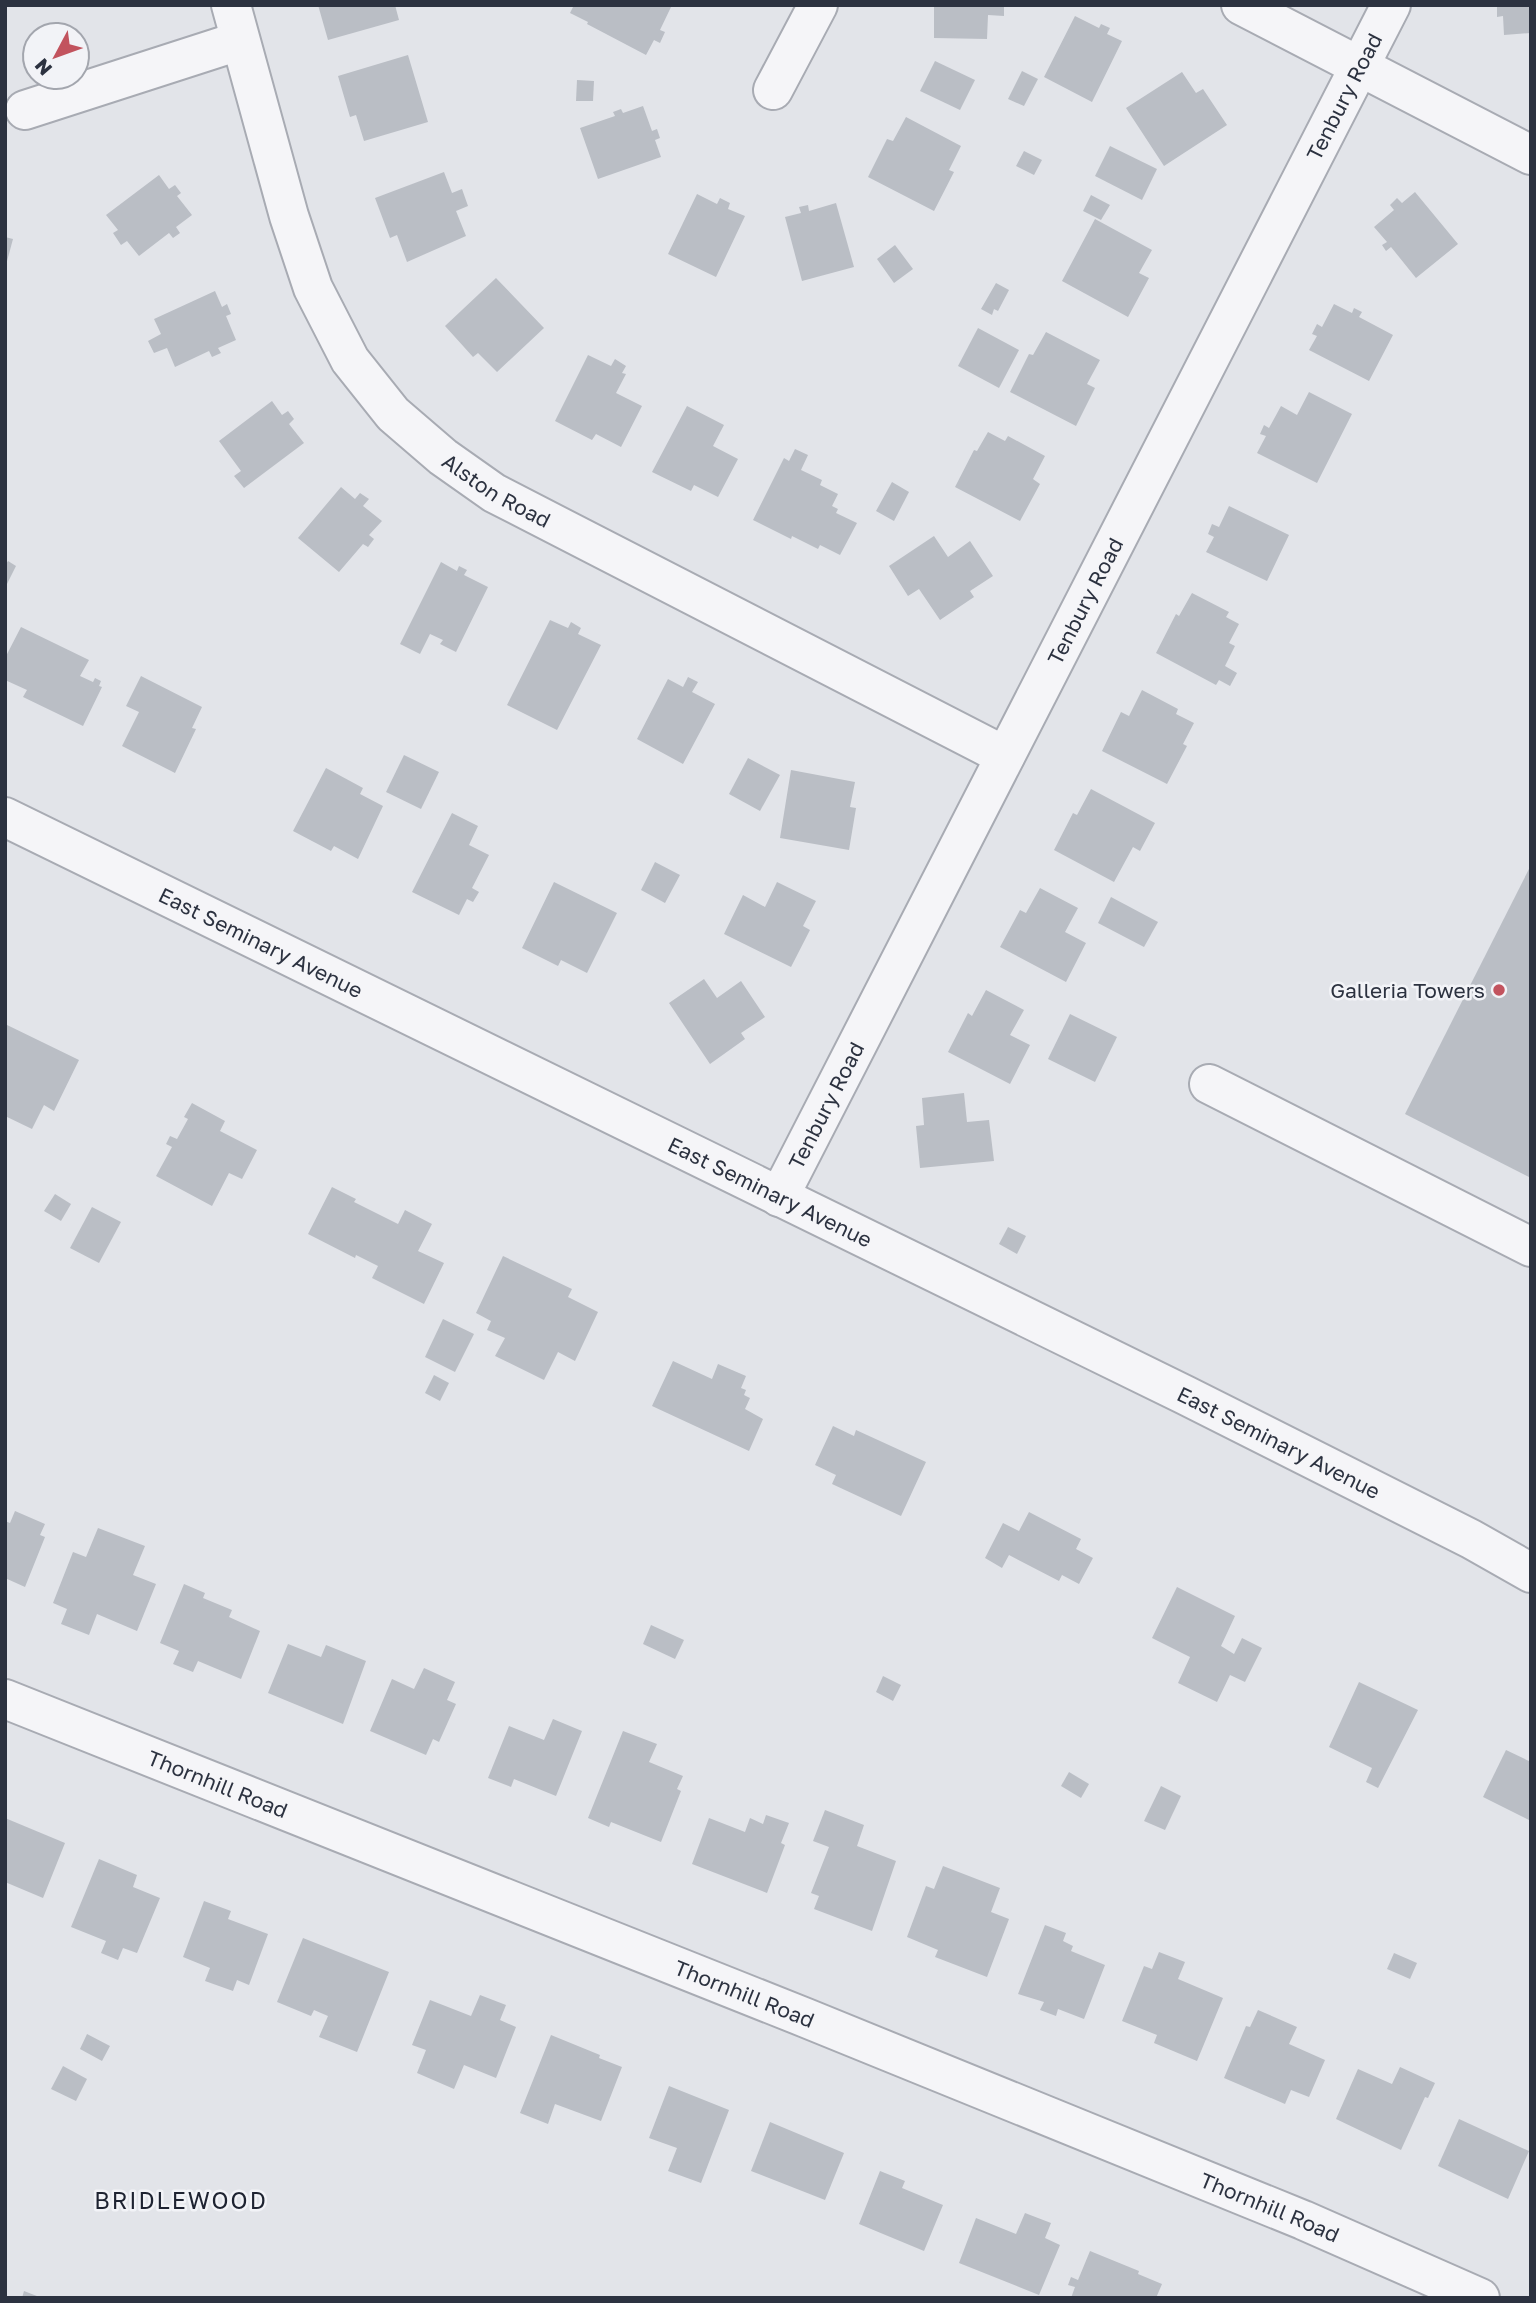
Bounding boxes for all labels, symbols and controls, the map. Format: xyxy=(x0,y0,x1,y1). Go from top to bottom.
north arrow xyxy=(21,21,91,91)
street label: Tenbury Road xyxy=(1301,29,1387,164)
text: N xyxy=(29,54,56,80)
street label: Alston Road xyxy=(437,448,555,533)
street label: Tenbury Road xyxy=(1042,533,1128,669)
street label: East Seminary Avenue xyxy=(155,881,367,1003)
place label: Galleria Towers xyxy=(1330,977,1485,1003)
marker: Galleria Towers xyxy=(1491,982,1507,998)
street label: Tenbury Road xyxy=(783,1038,869,1173)
street label: East Seminary Avenue xyxy=(664,1131,876,1253)
street label: East Seminary Avenue xyxy=(1173,1380,1385,1504)
street label: Thornhill Road xyxy=(144,1744,292,1823)
street label: Thornhill Road xyxy=(671,1954,818,2033)
street label: Thornhill Road xyxy=(1196,2167,1344,2247)
district label: BRIDLEWOOD xyxy=(94,2186,268,2214)

